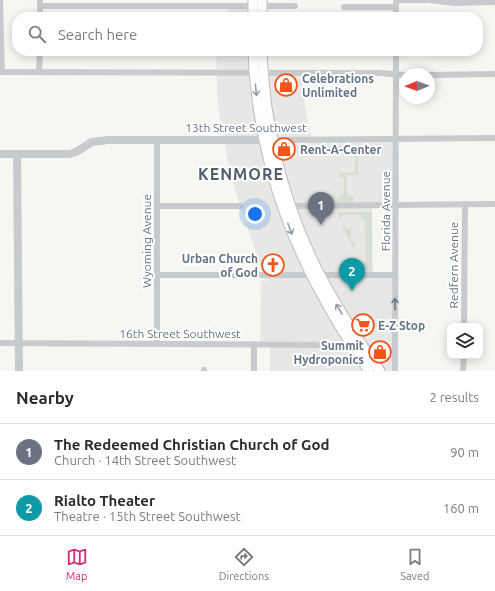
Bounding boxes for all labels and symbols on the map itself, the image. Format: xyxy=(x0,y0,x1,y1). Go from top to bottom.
north arrow xyxy=(399,68,435,104)
shop icon: Celebrations Unlimited xyxy=(273,72,299,98)
place label: Celebrations Unlimited xyxy=(302,72,374,99)
one-way arrow xyxy=(252,83,259,96)
street label: 13th Street Southwest xyxy=(185,121,307,134)
shop icon: Rent-A-Center xyxy=(271,136,297,162)
place label: Rent-A-Center xyxy=(300,143,381,156)
district label: KENMORE xyxy=(198,165,284,183)
street label: Florida Avenue xyxy=(379,171,392,251)
pin: 1 xyxy=(308,192,334,225)
street label: Wyoming Avenue xyxy=(140,194,153,288)
your location xyxy=(245,204,265,224)
street label: Redfern Avenue xyxy=(447,222,460,308)
one-way arrow xyxy=(287,223,295,235)
place label: Urban Church of God xyxy=(182,252,258,279)
church icon: Urban Church of God xyxy=(260,252,286,278)
pin: 2 xyxy=(339,258,365,291)
one-way arrow xyxy=(391,298,399,311)
one-way arrow xyxy=(335,303,343,315)
supermarket icon: E-Z Stop xyxy=(350,312,376,338)
place label: E-Z Stop xyxy=(378,319,425,332)
street label: 16th Street Southwest xyxy=(119,327,241,340)
place label: Summit Hydroponics xyxy=(293,339,364,366)
shop icon: Summit Hydroponics xyxy=(367,339,393,365)

